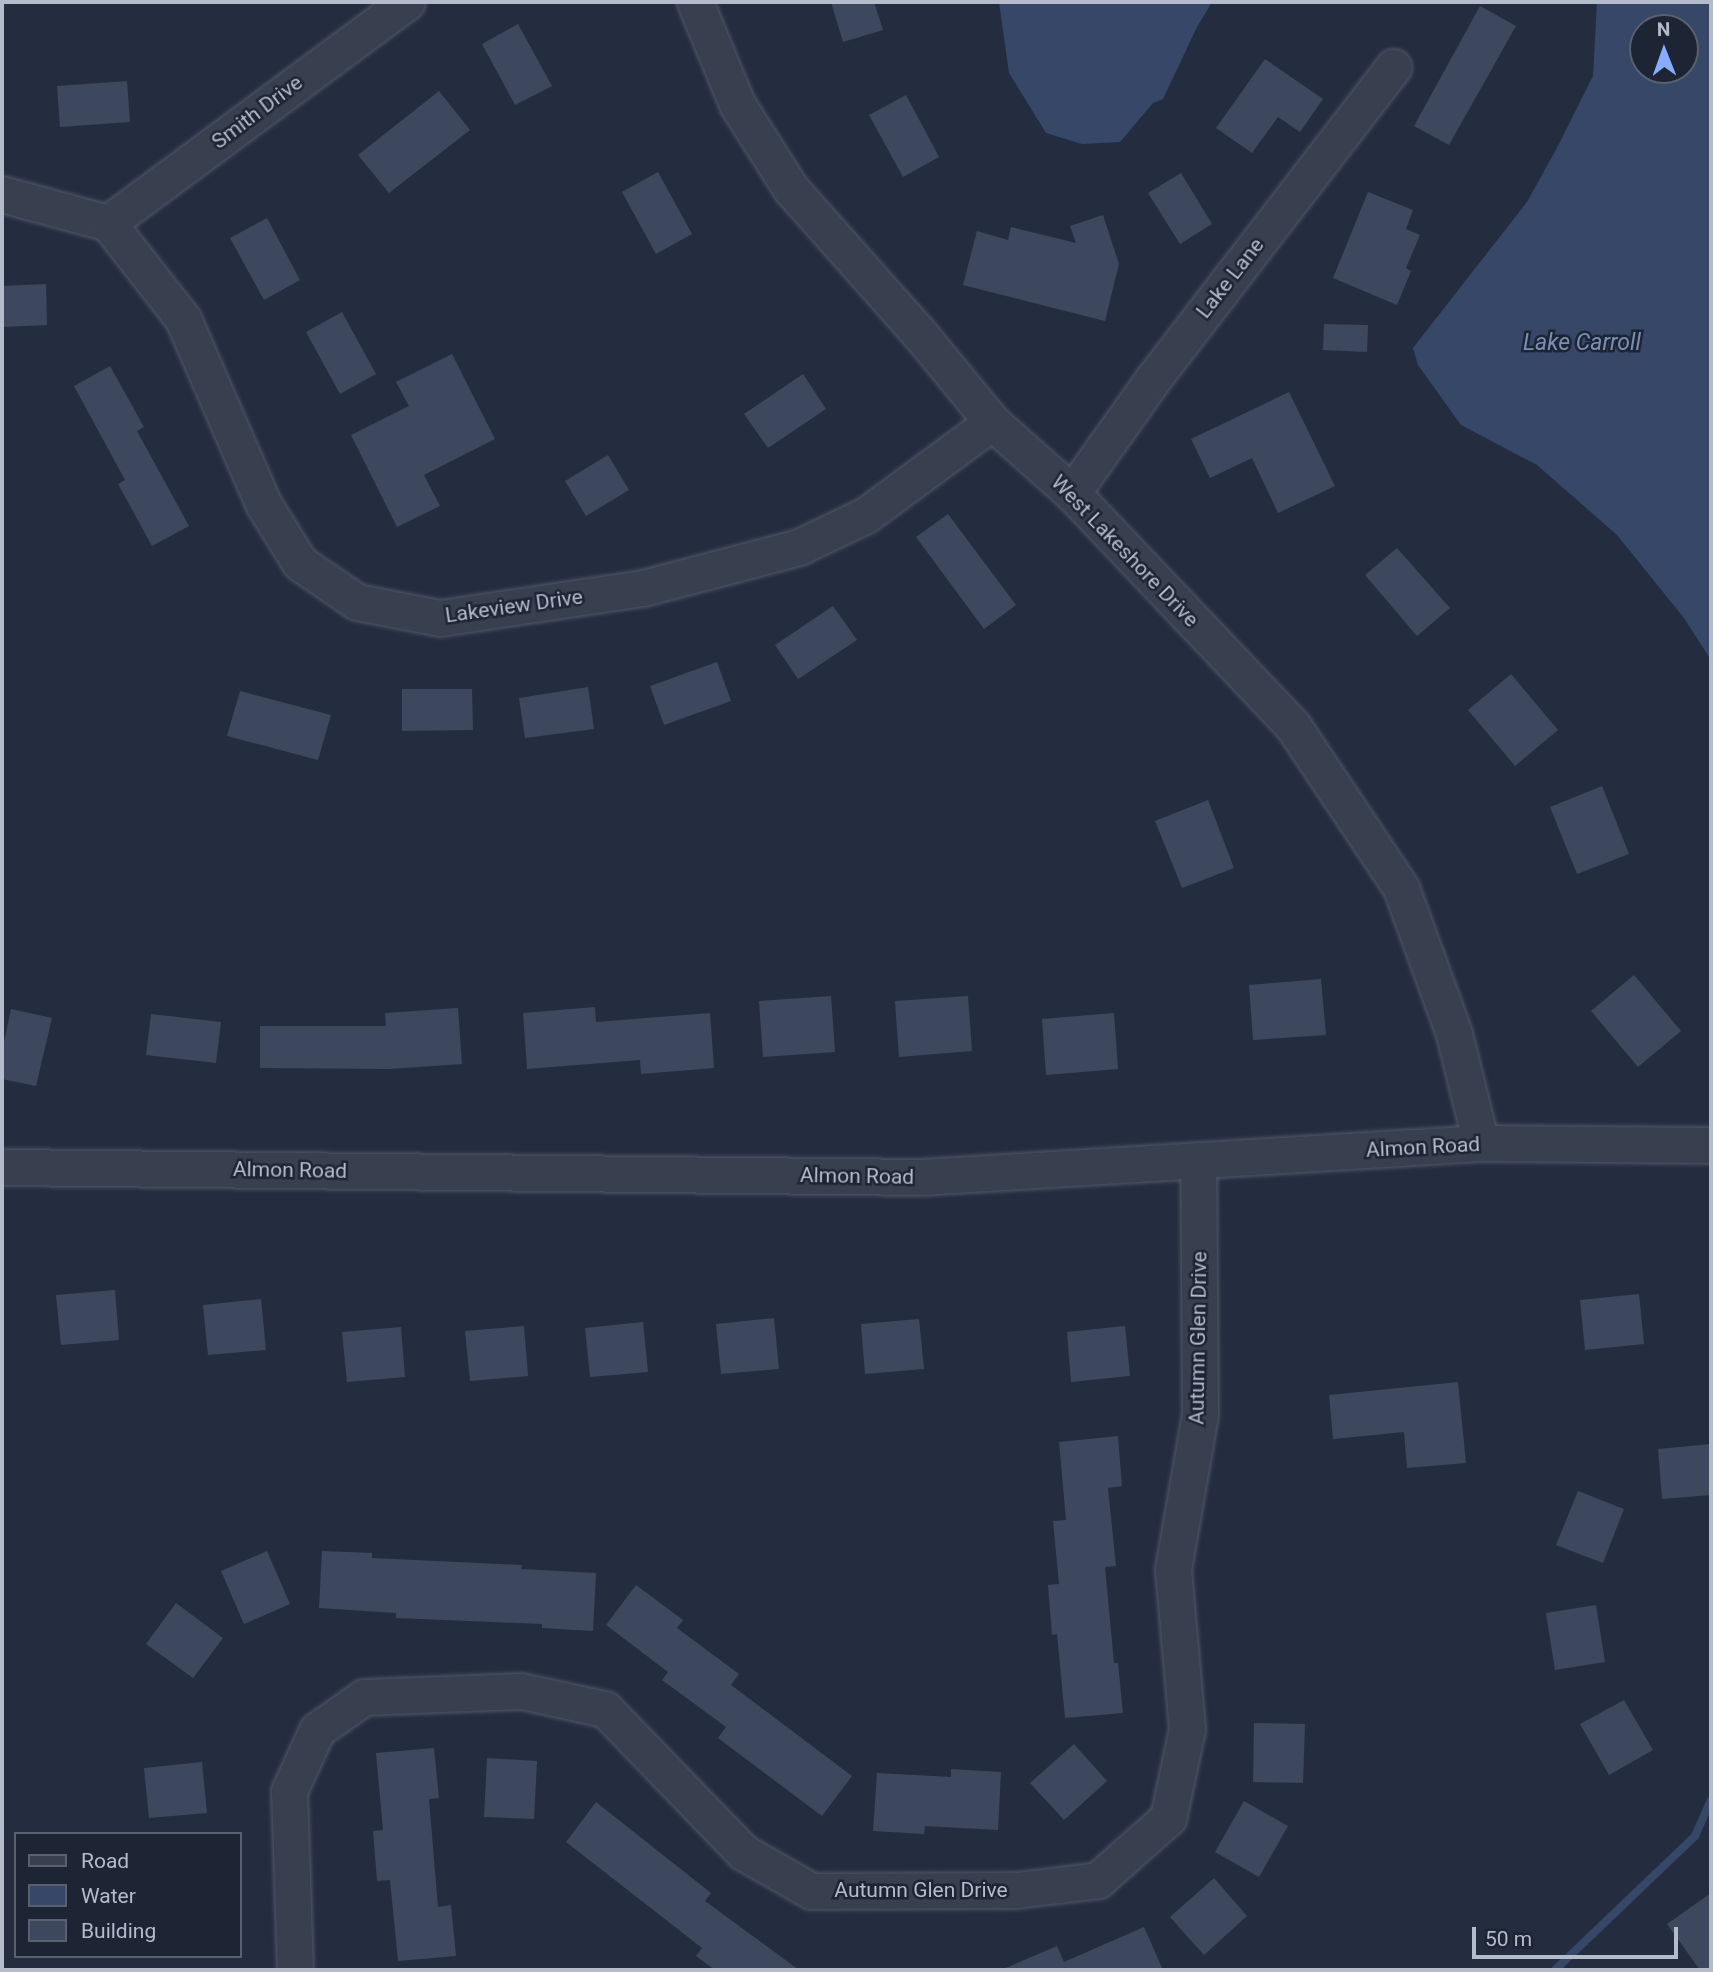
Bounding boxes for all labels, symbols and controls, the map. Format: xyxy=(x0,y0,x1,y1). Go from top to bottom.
north arrow xyxy=(1629,14,1699,84)
text: N xyxy=(1657,18,1671,41)
street label: Smith Drive xyxy=(207,70,307,154)
street label: Lake Lane xyxy=(1191,233,1269,323)
water label: Lake Carroll xyxy=(1523,329,1641,357)
street label: West Lakeshore Drive xyxy=(1046,470,1204,632)
street label: Lakeview Drive xyxy=(444,584,584,628)
street label: Almon Road xyxy=(1365,1131,1481,1163)
street label: Almon Road xyxy=(233,1156,347,1184)
street label: Almon Road xyxy=(800,1162,914,1190)
street label: Autumn Glen Drive xyxy=(1184,1251,1212,1425)
legend xyxy=(14,1832,242,1958)
text: Road xyxy=(81,1849,129,1873)
street label: Autumn Glen Drive xyxy=(834,1877,1008,1903)
text: Water xyxy=(81,1884,136,1908)
scale bar xyxy=(1475,1912,1682,1956)
text: Building xyxy=(81,1919,156,1943)
text: 50 m xyxy=(1485,1927,1532,1951)

